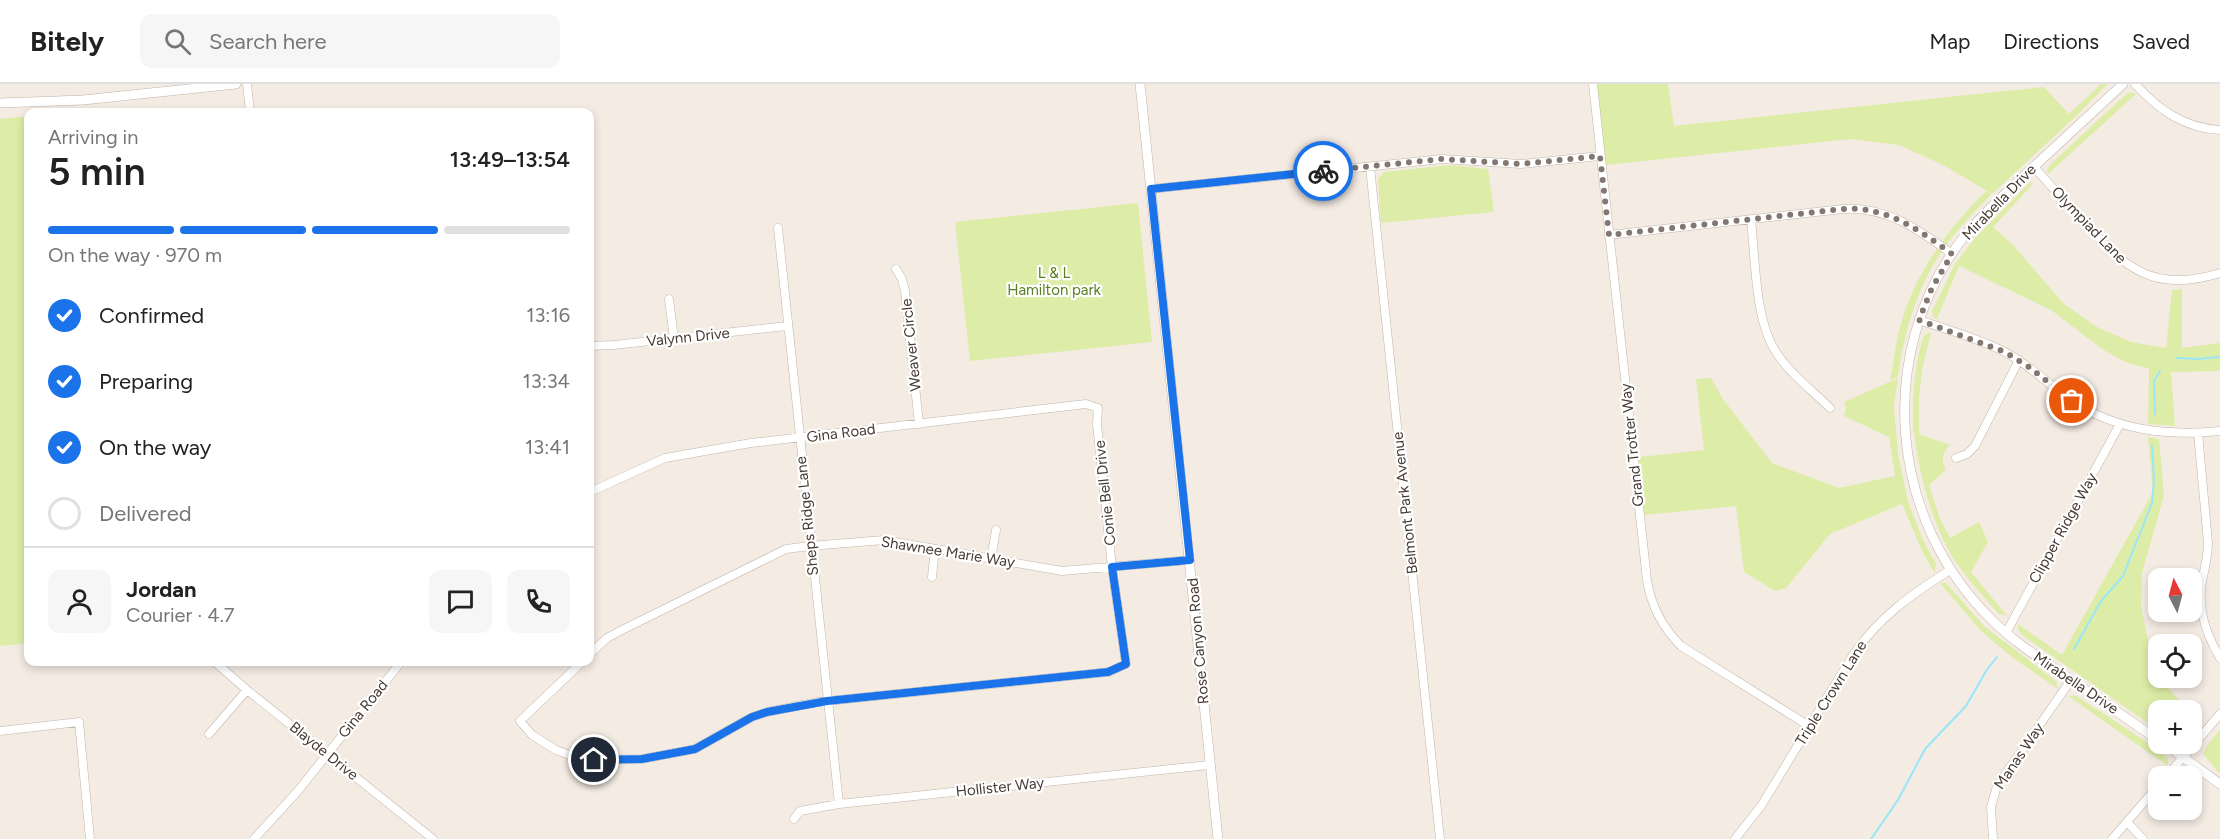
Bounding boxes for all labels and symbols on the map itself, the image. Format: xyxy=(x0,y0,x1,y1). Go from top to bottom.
courier xyxy=(1293,141,1353,201)
street label: Mirabella Drive xyxy=(1958,160,2040,244)
street label: Olympiad Lane xyxy=(2048,183,2130,267)
park label: L & L Hamilton park xyxy=(1007,264,1102,299)
street label: Weaver Circle xyxy=(897,298,925,392)
street label: Valynn Drive xyxy=(645,324,731,350)
pin xyxy=(2046,375,2097,426)
street label: Grand Trotter Way xyxy=(1617,382,1647,508)
street label: Gina Road xyxy=(806,420,876,446)
street label: Belmont Park Avenue xyxy=(1389,431,1421,575)
street label: Conie Bell Drive xyxy=(1091,440,1119,546)
street label: Sheps Ridge Lane xyxy=(792,456,822,576)
street label: Clipper Ridge Way xyxy=(2025,469,2101,587)
street label: Shawnee Marie Way xyxy=(880,533,1016,571)
north arrow xyxy=(2148,568,2202,622)
street label: Rose Canyon Road xyxy=(1184,577,1212,705)
street label: Triple Crown Lane xyxy=(1791,637,1871,749)
street label: Mirabella Drive xyxy=(2030,648,2122,718)
street label: Gina Road xyxy=(334,676,392,742)
street label: Blayde Drive xyxy=(286,718,362,784)
street label: Manas Way xyxy=(1990,719,2048,793)
pin xyxy=(568,734,619,785)
street label: Hollister Way xyxy=(955,773,1045,801)

